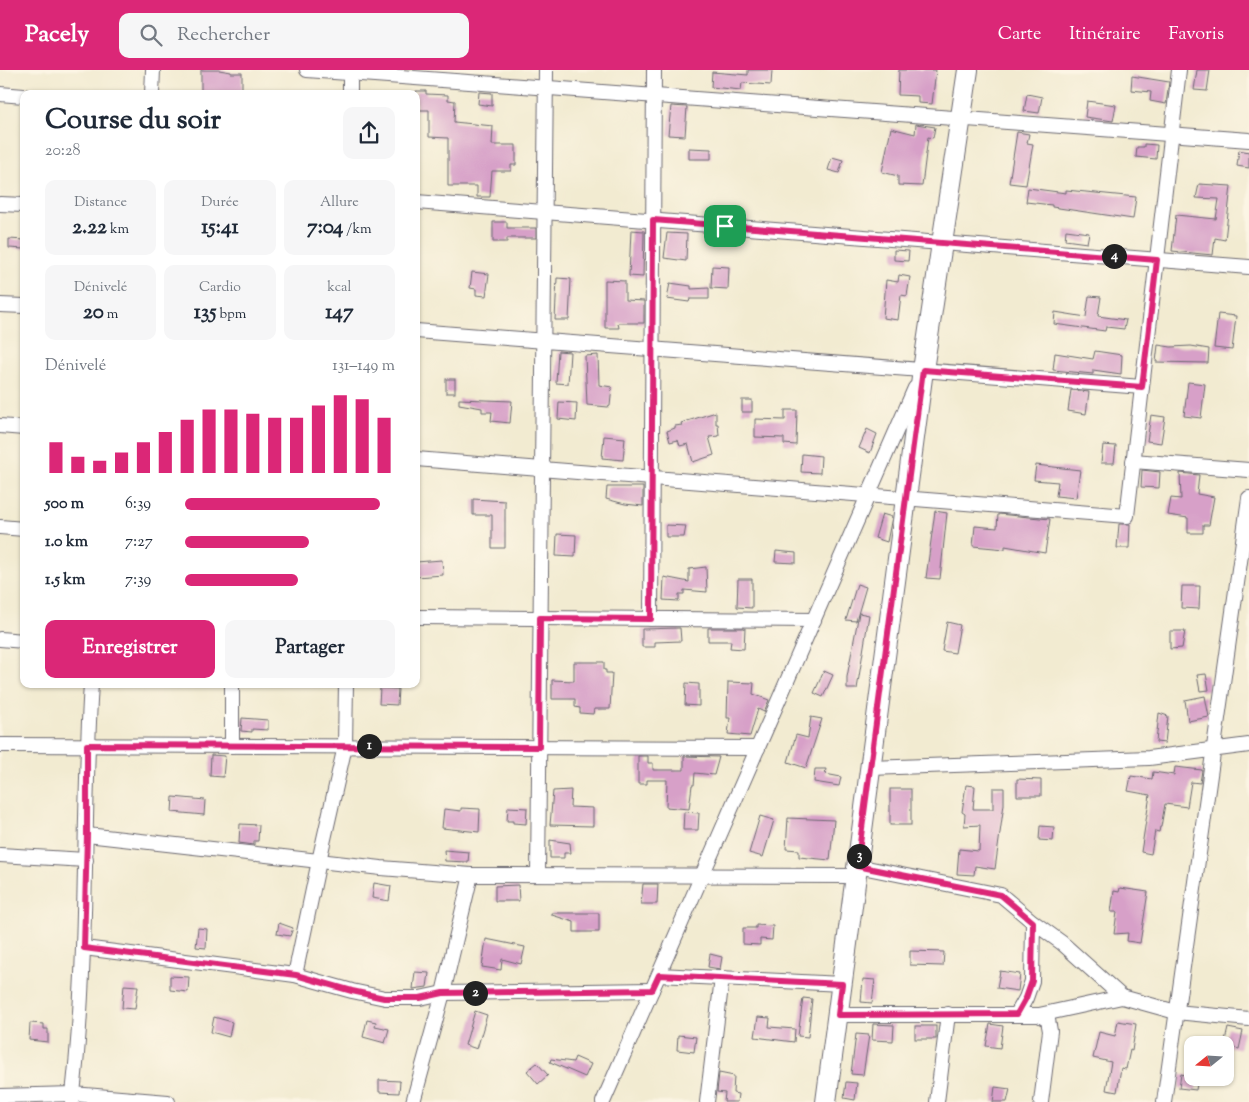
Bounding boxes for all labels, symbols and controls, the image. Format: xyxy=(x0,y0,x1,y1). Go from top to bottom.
search box xyxy=(119,13,469,58)
text: Pacely xyxy=(25,18,89,52)
icon: search xyxy=(137,21,165,49)
text: Rechercher xyxy=(177,22,270,49)
text: Carte xyxy=(998,22,1041,48)
text: Itinéraire xyxy=(1069,22,1141,48)
text: Favoris xyxy=(1169,22,1224,48)
text: Course du soir xyxy=(45,101,221,141)
button: share xyxy=(343,107,395,159)
text: 20:28 xyxy=(45,140,80,163)
text: Distance xyxy=(74,193,127,213)
text: Durée xyxy=(201,193,239,213)
text: Allure xyxy=(320,193,359,213)
pin xyxy=(704,205,746,247)
icon: arrive xyxy=(711,212,739,240)
text: 2.22 xyxy=(72,213,107,243)
text: 15:41 xyxy=(201,213,239,243)
text: 7:04 xyxy=(307,213,343,243)
text: km xyxy=(107,220,129,240)
text: /km xyxy=(343,220,372,240)
pin: 4 xyxy=(1102,244,1126,268)
text: 4 xyxy=(1111,246,1118,266)
text: Dénivelé xyxy=(74,278,127,298)
text: Cardio xyxy=(199,278,241,298)
text: kcal xyxy=(327,278,351,298)
text: 20 xyxy=(83,298,104,328)
text: 135 xyxy=(194,298,216,328)
text: 147 xyxy=(325,298,353,328)
text: m xyxy=(104,305,118,325)
text: bpm xyxy=(216,305,246,325)
text: Dénivelé xyxy=(45,355,106,378)
text: 131–149 m xyxy=(332,355,395,378)
text: 500 m xyxy=(45,493,84,516)
text: 6:39 xyxy=(125,493,151,516)
text: 1.0 km xyxy=(45,531,88,554)
text: 7:27 xyxy=(125,531,153,554)
text: 1.5 km xyxy=(45,569,85,592)
text: 7:39 xyxy=(125,569,151,592)
button: Enregistrer xyxy=(45,620,215,678)
button: Partager xyxy=(225,620,395,678)
pin: 1 xyxy=(356,734,382,758)
text: 1 xyxy=(367,736,372,756)
pin: 3 xyxy=(846,844,872,868)
text: 3 xyxy=(857,846,862,866)
pin: 2 xyxy=(462,980,488,1006)
text: 2 xyxy=(472,983,479,1003)
north arrow xyxy=(1184,1036,1234,1086)
map controls xyxy=(1184,1036,1234,1086)

